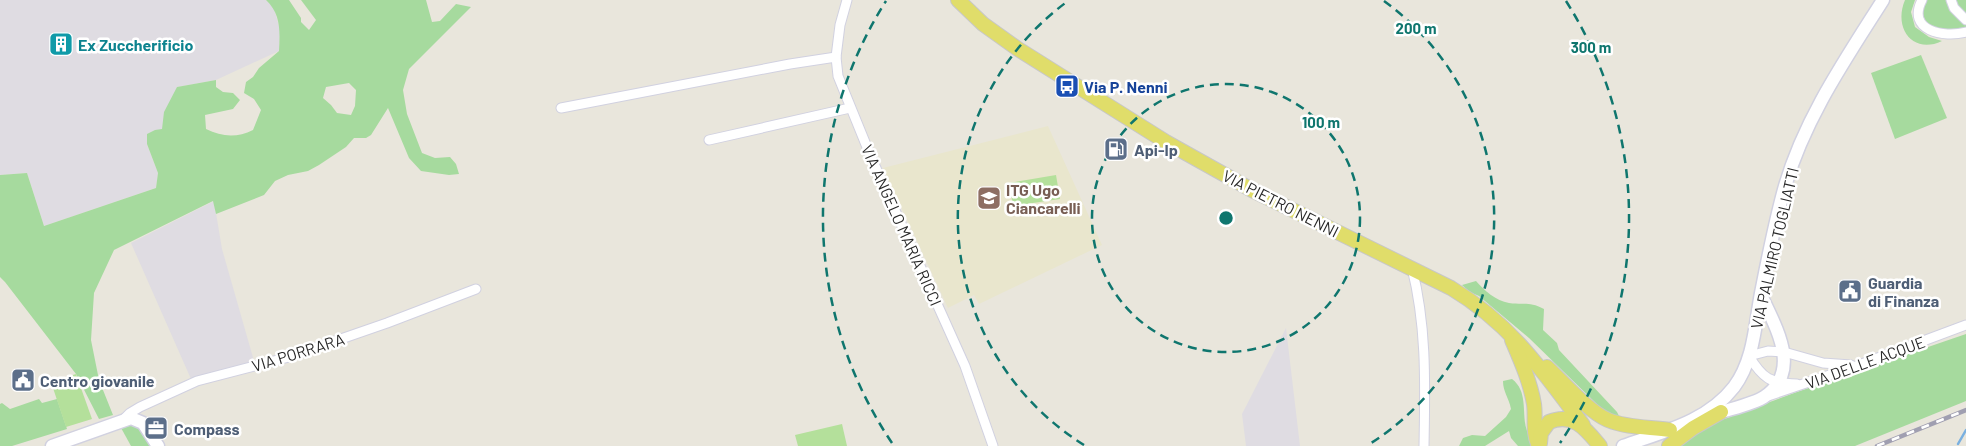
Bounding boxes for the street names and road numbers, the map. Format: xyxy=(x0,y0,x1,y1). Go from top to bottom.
street label: VIA ANGELO MARIA RICCI xyxy=(858,142,946,308)
street label: VIA PALMIRO TOGLIATTI xyxy=(1746,165,1802,331)
street label: VIA PIETRO NENNI xyxy=(1220,166,1342,240)
street label: VIA PORRARA xyxy=(249,329,347,375)
street label: VIA DELLE ACQUE xyxy=(1803,332,1927,392)

